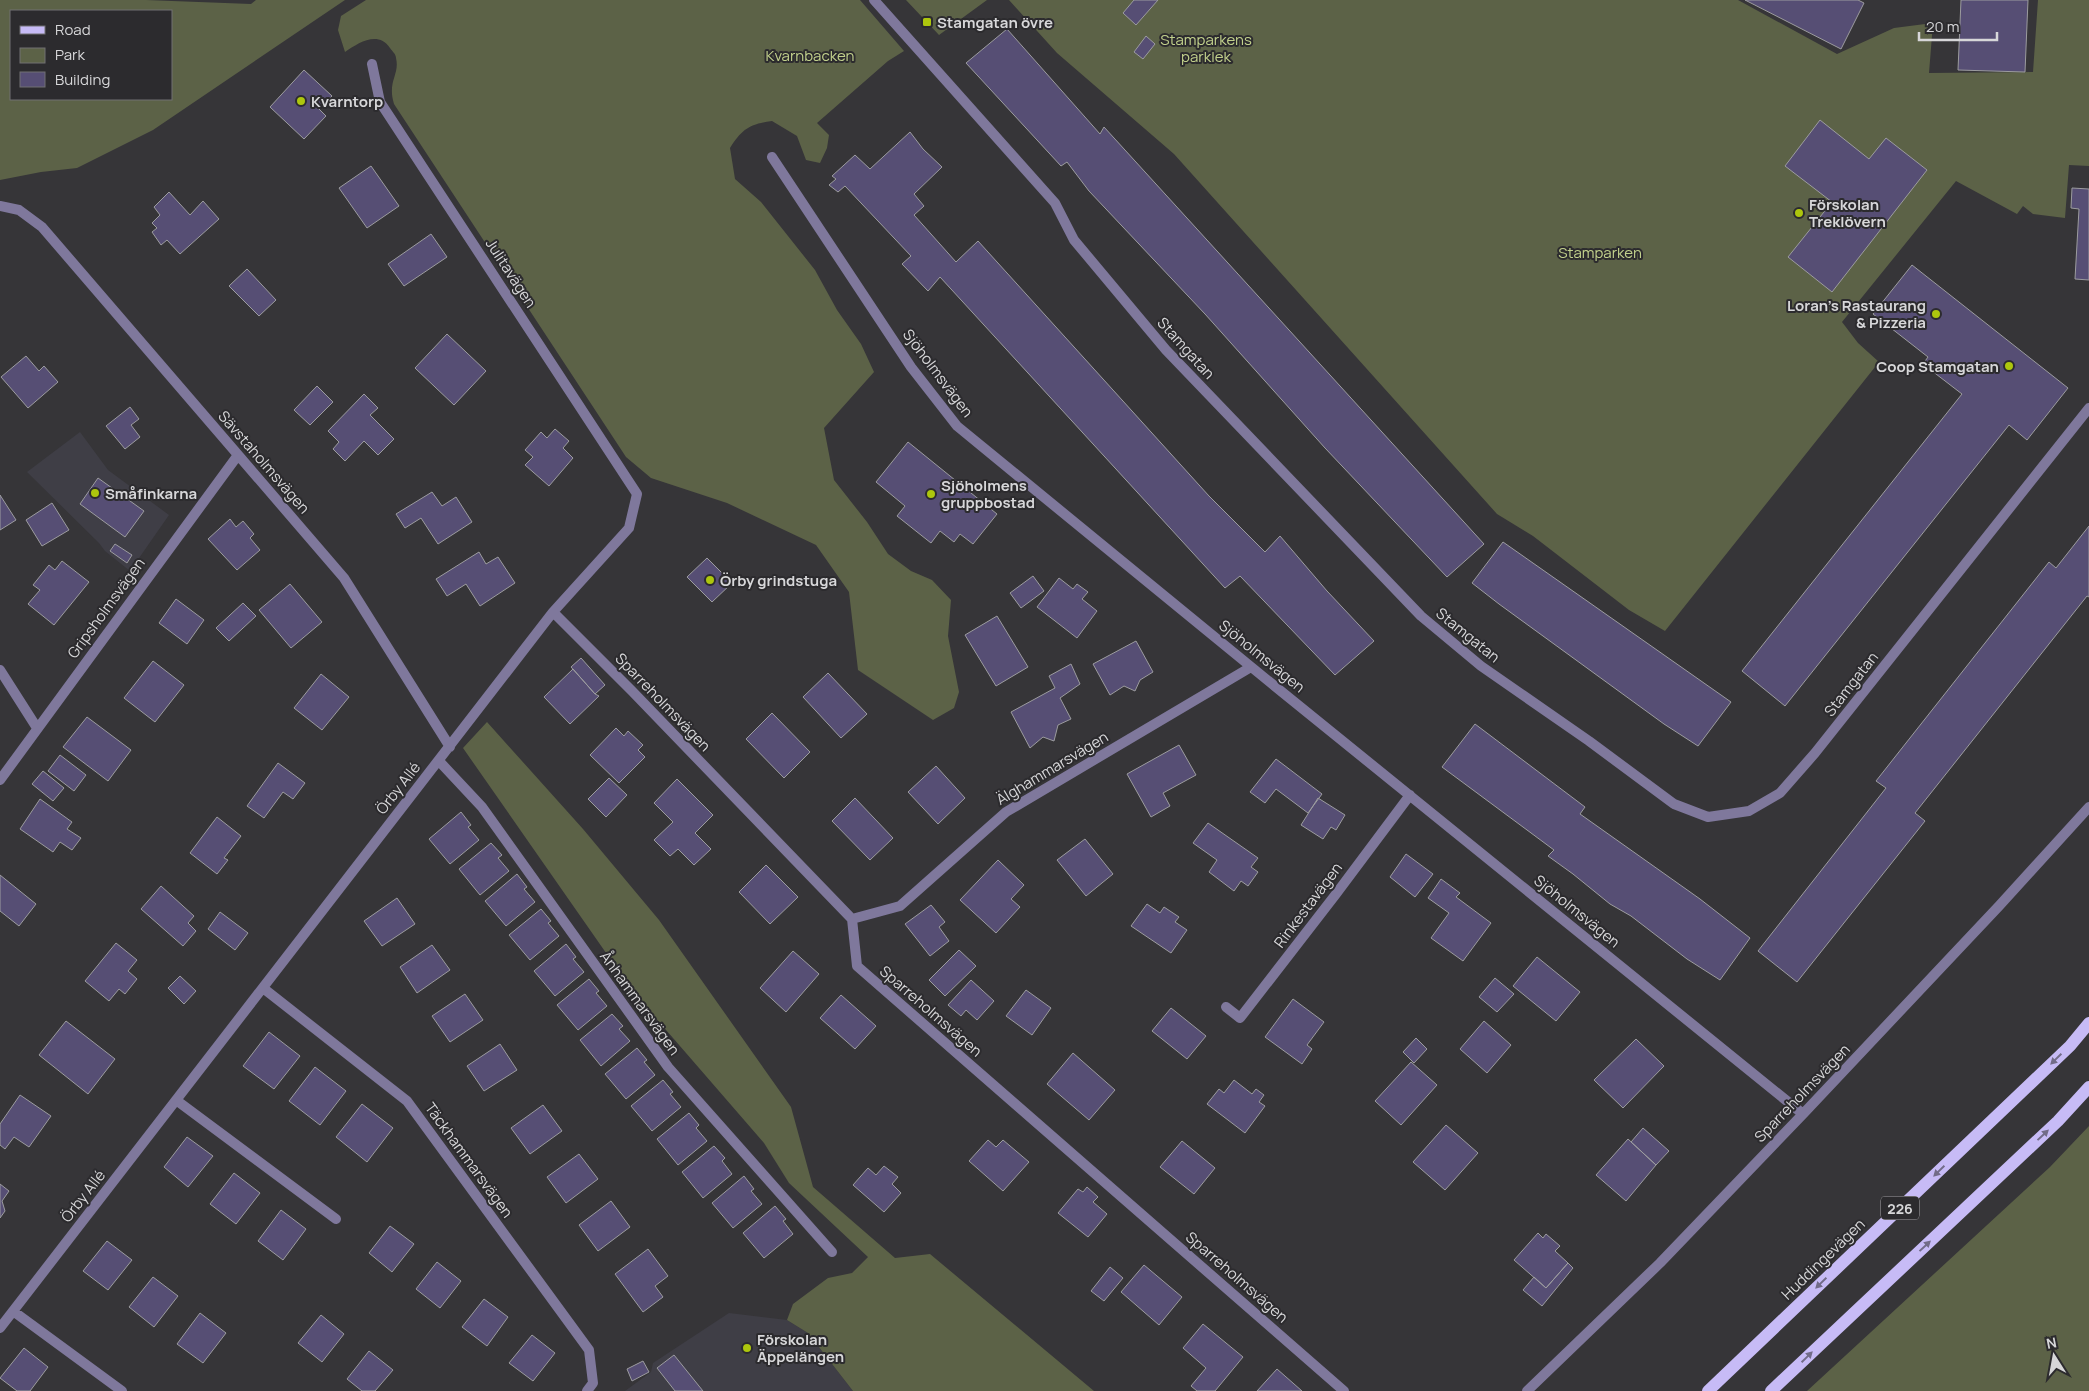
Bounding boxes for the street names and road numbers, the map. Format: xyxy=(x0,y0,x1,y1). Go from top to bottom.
street label: Julitavägen xyxy=(481,234,541,312)
street label: Stamgatan xyxy=(1153,312,1220,384)
street label: Sjöholmsvägen xyxy=(898,325,978,421)
street label: Sävstaholmsvägen xyxy=(213,406,315,518)
street label: Gripsholmsvägen xyxy=(62,553,150,663)
street label: Stamgatan xyxy=(1432,603,1505,667)
street label: Sjöholmsvägen xyxy=(1214,615,1310,697)
street label: Stamgatan xyxy=(1819,647,1883,721)
street label: Sparreholmsvägen xyxy=(611,648,716,756)
street label: Älghammarsvägen xyxy=(992,726,1112,810)
street label: Örby Allé xyxy=(371,757,425,818)
street label: Rinkestavägen xyxy=(1269,858,1347,952)
street label: Sjöholmsvägen xyxy=(1529,870,1625,952)
street label: Ånhammarsvägen xyxy=(595,947,685,1059)
street label: Sparreholmsvägen xyxy=(875,961,987,1061)
street label: Sparreholmsvägen xyxy=(1750,1039,1855,1147)
street label: Täckhammarsvägen xyxy=(420,1098,518,1222)
street label: Örby Allé xyxy=(56,1165,110,1226)
road number: 226 xyxy=(1881,1196,1919,1220)
street label: Huddingevägen xyxy=(1777,1214,1869,1304)
street label: Sparreholmsvägen xyxy=(1181,1227,1293,1327)

